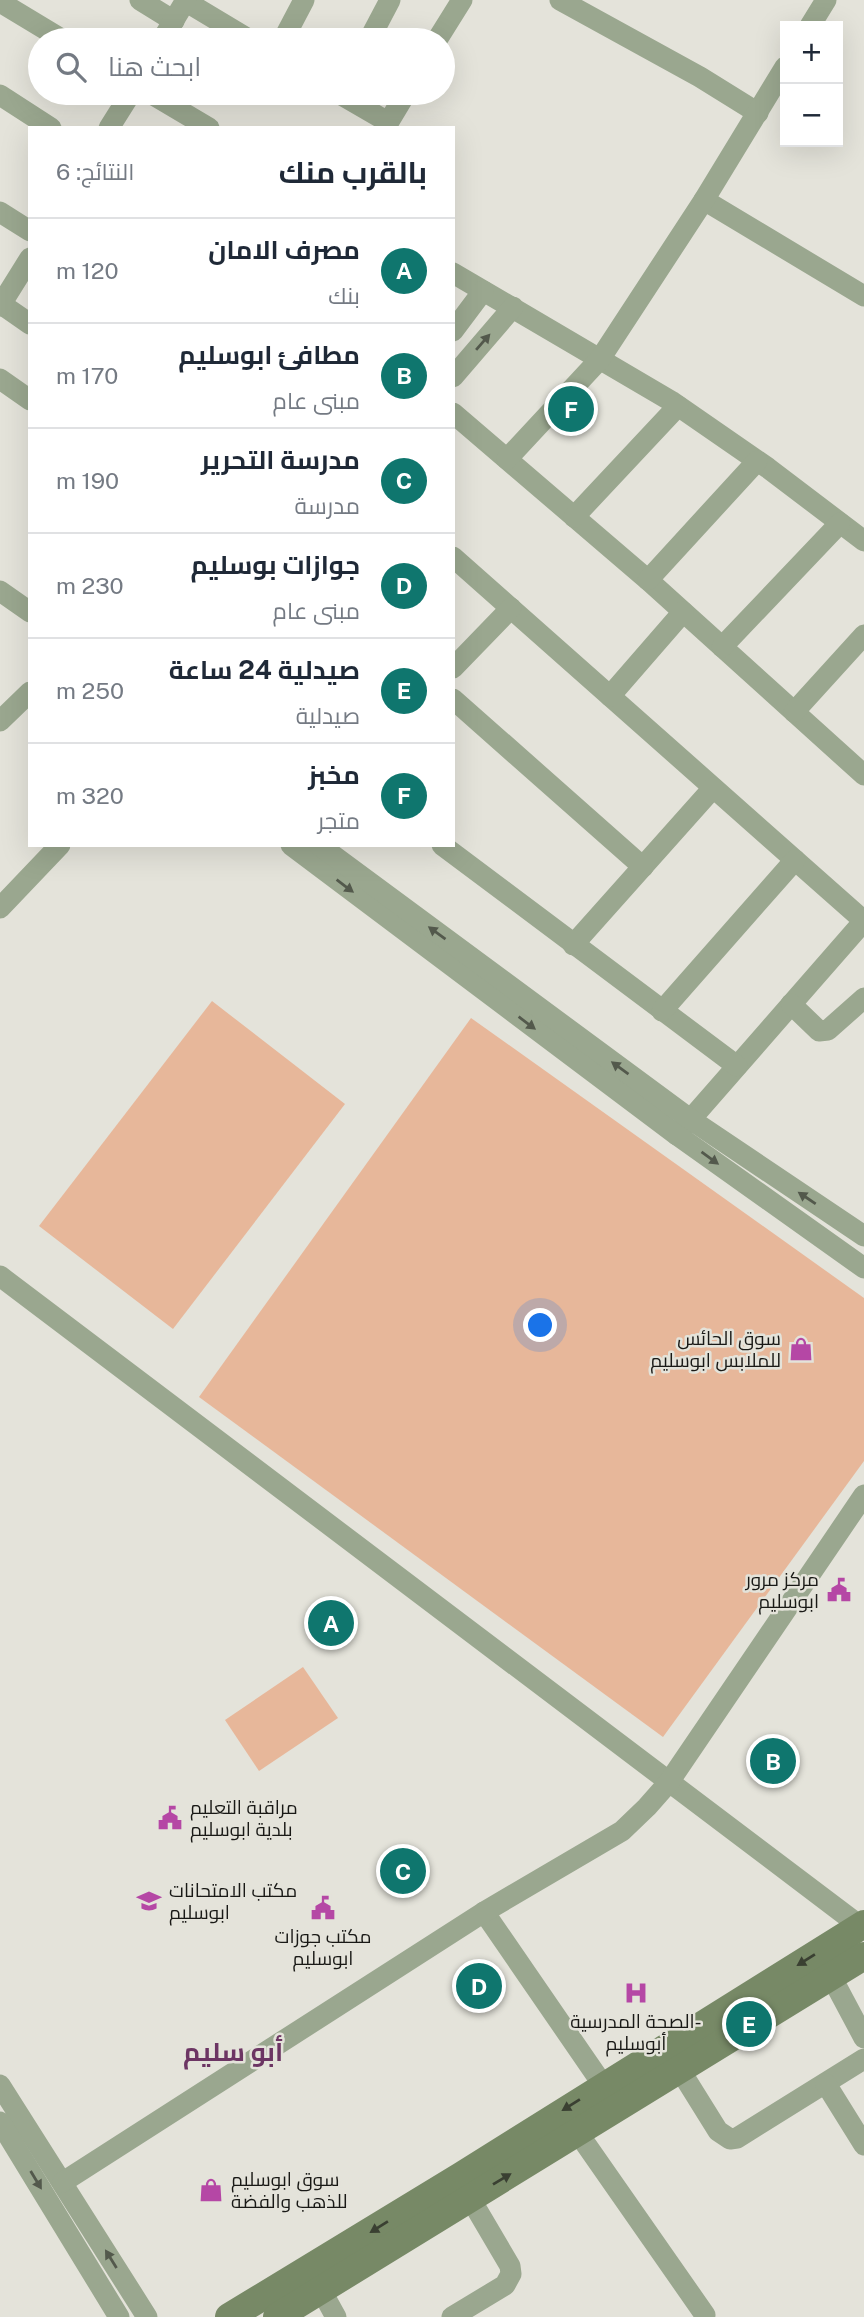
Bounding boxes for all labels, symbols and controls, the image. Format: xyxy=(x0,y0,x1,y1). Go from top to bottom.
map controls xyxy=(780,21,843,147)
button: + xyxy=(780,21,843,84)
search box xyxy=(28,28,455,105)
icon: search xyxy=(52,48,90,86)
text: ابحث هنا xyxy=(108,51,201,82)
button: − xyxy=(780,84,843,147)
text: بالقرب منك xyxy=(279,154,427,190)
text: النتائج: 6 xyxy=(56,158,134,185)
text: مصرف الامان xyxy=(208,234,360,265)
text: 120 m xyxy=(56,257,119,284)
text: A xyxy=(396,257,412,284)
text: بنك xyxy=(328,282,360,309)
one-way arrow xyxy=(475,333,491,351)
text: مطافئ ابوسليم xyxy=(178,339,360,370)
text: 170 m xyxy=(56,362,118,389)
text: B xyxy=(396,362,412,389)
pin: F xyxy=(548,383,594,435)
text: مبنى عام xyxy=(273,387,360,414)
text: مدرسة التحرير xyxy=(201,444,360,475)
text: 190 m xyxy=(56,467,119,494)
text: C xyxy=(396,467,412,494)
text: مدرسة xyxy=(295,492,360,519)
text: جوازات بوسليم xyxy=(190,549,360,580)
text: 230 m xyxy=(56,572,124,599)
text: D xyxy=(396,572,412,599)
text: مبنى عام xyxy=(273,597,360,624)
text: صيدلية 24 ساعة xyxy=(169,654,360,685)
text: 250 m xyxy=(56,677,124,704)
text: E xyxy=(397,677,411,704)
text: صيدلية xyxy=(296,702,360,729)
text: مخبز xyxy=(308,759,360,790)
text: 320 m xyxy=(56,782,124,809)
text: F xyxy=(397,782,411,809)
text: متجر xyxy=(318,807,360,834)
one-way arrow xyxy=(336,879,354,893)
one-way arrow xyxy=(428,926,447,940)
one-way arrow xyxy=(518,1015,536,1029)
one-way arrow xyxy=(611,1061,630,1075)
one-way arrow xyxy=(701,1151,719,1165)
one-way arrow xyxy=(798,1191,816,1205)
your location xyxy=(523,1308,557,1342)
place label: سوق الحائس للملابس ابوسليم xyxy=(650,1327,781,1374)
shop icon: سوق الحائس للملابس ابوسليم xyxy=(787,1335,815,1363)
place label: مركز مرور ابوسليم xyxy=(745,1568,819,1615)
public building icon: مركز مرور ابوسليم xyxy=(825,1576,853,1604)
pin: A xyxy=(308,1597,354,1649)
pin: B xyxy=(750,1735,796,1787)
place label: مراقبة التعليم بلدية ابوسليم xyxy=(190,1796,298,1843)
public building icon: مراقبة التعليم بلدية ابوسليم xyxy=(156,1804,184,1832)
pin: C xyxy=(380,1845,426,1897)
place label: مكتب الامتحانات ابوسليم xyxy=(169,1879,297,1926)
school or university icon: مكتب الامتحانات ابوسليم xyxy=(135,1887,163,1915)
public building icon: مكتب جوزات ابوسليم xyxy=(309,1894,337,1922)
place label: مكتب جوزات ابوسليم xyxy=(274,1925,372,1972)
one-way arrow xyxy=(797,1953,816,1966)
pin: D xyxy=(456,1960,502,2012)
hospital icon: الصحة المدرسية- أبوسليم xyxy=(622,1979,650,2007)
pin: E xyxy=(726,1998,772,2050)
place label: الصحة المدرسية- أبوسليم xyxy=(570,2010,702,2057)
district label: أبو سليم xyxy=(183,2035,283,2070)
one-way arrow xyxy=(561,2099,581,2112)
place label: سوق ابوسليم للذهب والفضة xyxy=(231,2168,348,2213)
one-way arrow xyxy=(29,2171,42,2190)
one-way arrow xyxy=(493,2173,512,2185)
shop icon: سوق ابوسليم للذهب والفضة xyxy=(197,2176,225,2204)
one-way arrow xyxy=(369,2220,388,2233)
one-way arrow xyxy=(104,2250,117,2269)

